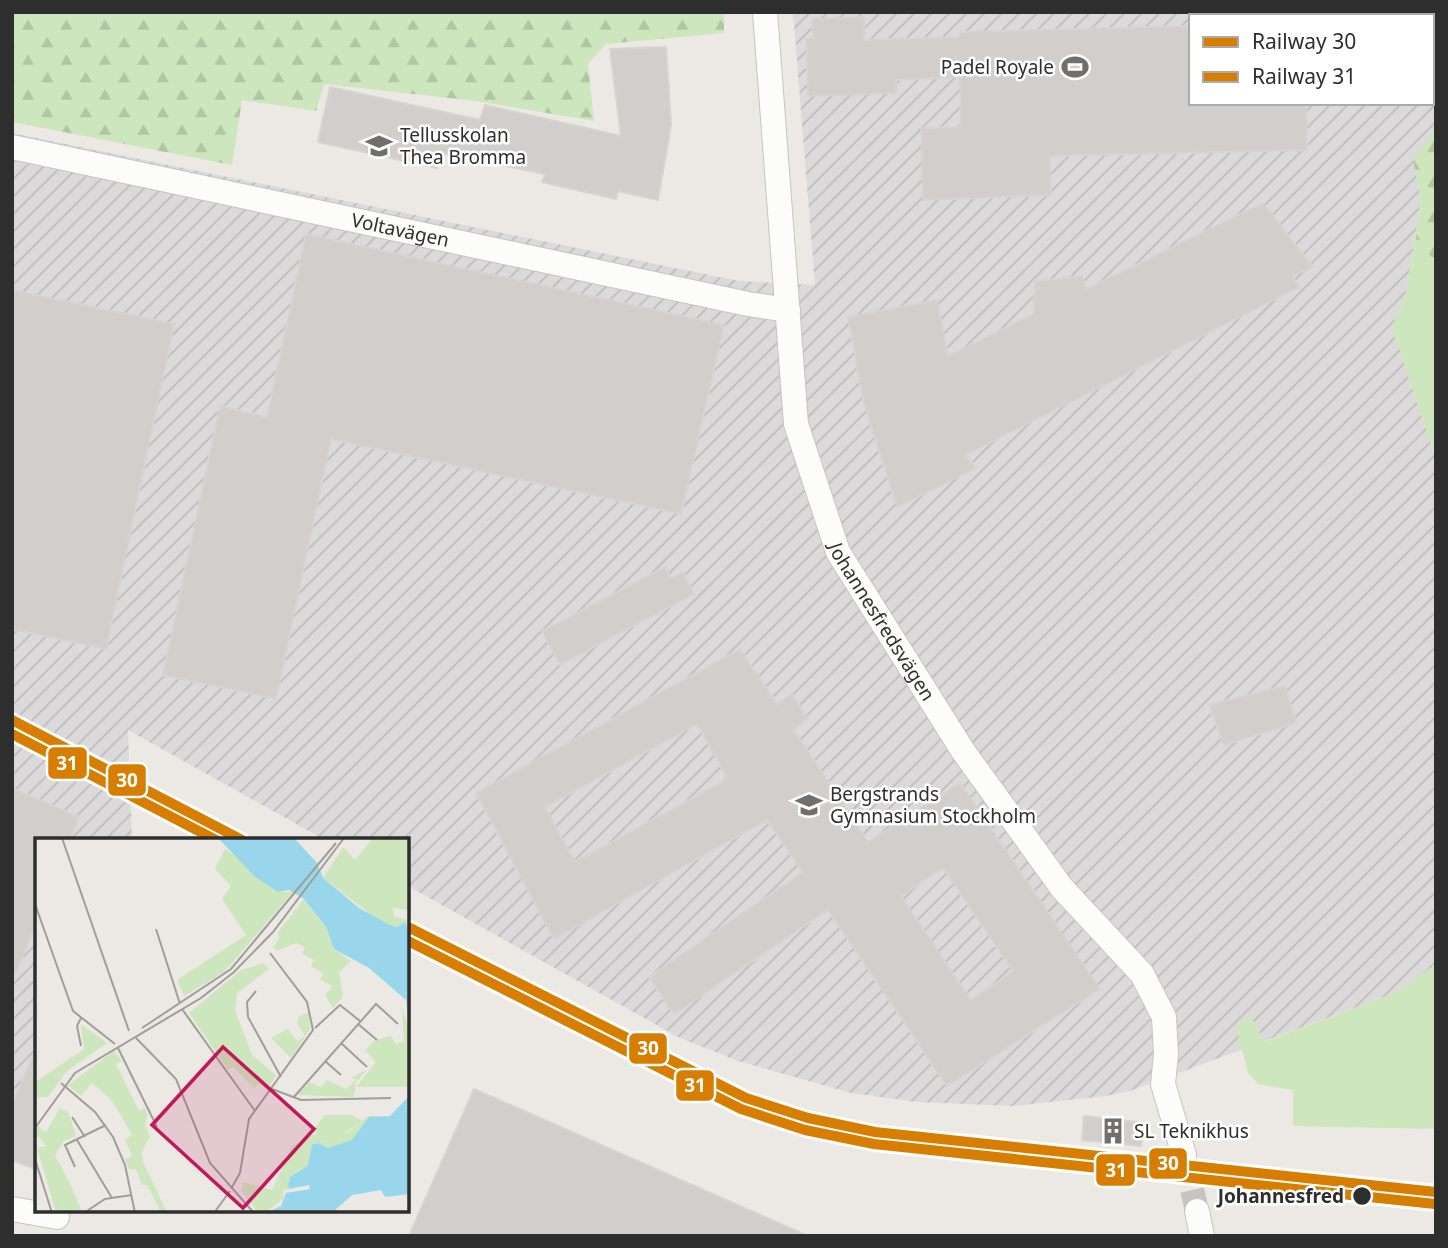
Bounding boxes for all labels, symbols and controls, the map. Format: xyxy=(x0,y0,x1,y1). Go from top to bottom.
legend xyxy=(1189,14,1434,105)
text: Railway 30 xyxy=(1252,27,1356,55)
sports icon: Padel Royale xyxy=(1060,52,1090,82)
place label: Padel Royale xyxy=(941,54,1054,80)
text: Railway 31 xyxy=(1252,62,1356,90)
place label: Tellusskolan Thea Bromma xyxy=(400,122,526,170)
school or university icon: Tellusskolan Thea Bromma xyxy=(364,131,394,161)
street label: Voltavägen xyxy=(349,207,452,253)
street label: Johannesfredsvägen xyxy=(822,537,941,706)
line badge: 31 xyxy=(47,746,88,780)
text: 31 xyxy=(56,750,78,776)
line badge: 30 xyxy=(107,763,147,797)
text: 30 xyxy=(116,767,138,793)
place label: Bergstrands Gymnasium Stockholm xyxy=(830,781,1036,829)
school or university icon: Bergstrands Gymnasium Stockholm xyxy=(794,790,824,820)
inset map xyxy=(35,838,410,1213)
line badge: 30 xyxy=(628,1032,668,1065)
text: 30 xyxy=(637,1035,659,1061)
line badge: 31 xyxy=(675,1069,715,1102)
text: 31 xyxy=(684,1072,706,1098)
building icon: SL Teknikhus xyxy=(1098,1116,1128,1146)
place label: SL Teknikhus xyxy=(1134,1118,1249,1144)
line badge: 30 xyxy=(1148,1147,1188,1180)
text: 30 xyxy=(1157,1150,1179,1176)
line badge: 31 xyxy=(1095,1153,1136,1187)
text: 31 xyxy=(1105,1157,1127,1183)
place label: Johannesfred xyxy=(1216,1183,1344,1209)
marker: Johannesfred xyxy=(1351,1185,1373,1207)

